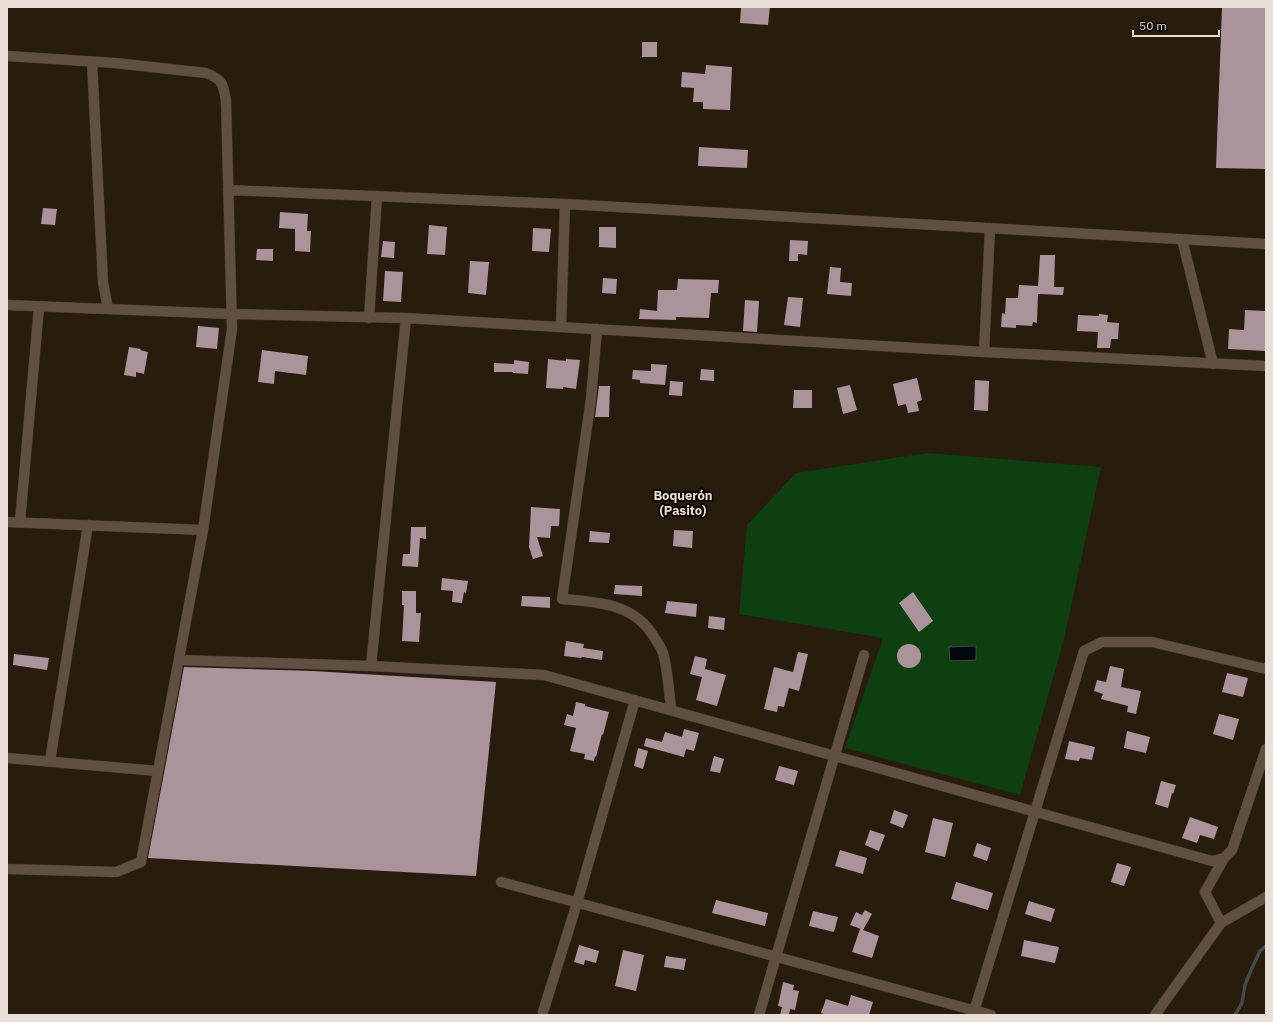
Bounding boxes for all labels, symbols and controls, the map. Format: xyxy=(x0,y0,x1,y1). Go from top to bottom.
scale bar xyxy=(1133,12,1219,38)
text: 50 m xyxy=(1139,18,1167,33)
district label: Boquerón (Pasito) xyxy=(653,487,713,519)

